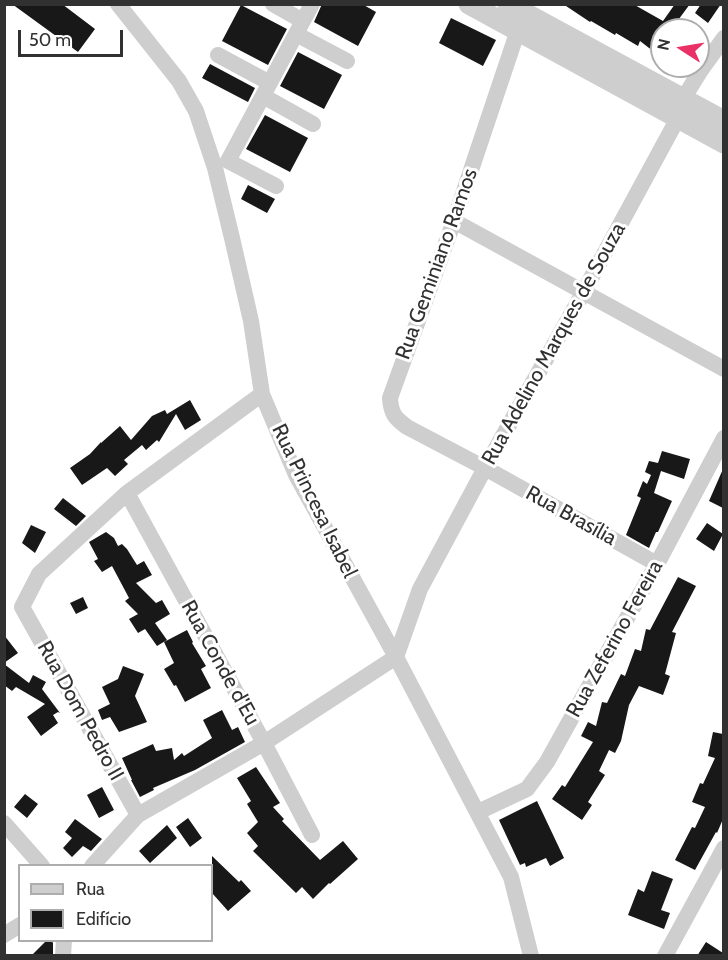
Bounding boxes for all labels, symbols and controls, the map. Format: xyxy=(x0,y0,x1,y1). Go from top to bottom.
scale bar xyxy=(21,18,126,56)
north arrow xyxy=(650,18,710,78)
text: 50 m xyxy=(29,29,71,51)
text: N xyxy=(653,37,674,52)
street label: Rua Geminiano Ramos xyxy=(391,165,483,363)
street label: Rua Adelino Marques de Souza xyxy=(477,219,631,469)
street label: Rua Princesa Isabel xyxy=(266,420,362,582)
street label: Rua Brasília xyxy=(521,481,621,551)
street label: Rua Zeferino Fereira xyxy=(561,556,669,722)
street label: Rua Conde d'Eu xyxy=(175,596,265,730)
street label: Rua Dom Pedro II xyxy=(31,637,129,785)
legend xyxy=(18,864,213,942)
text: Rua xyxy=(76,878,105,900)
text: Edifício xyxy=(76,908,131,930)

